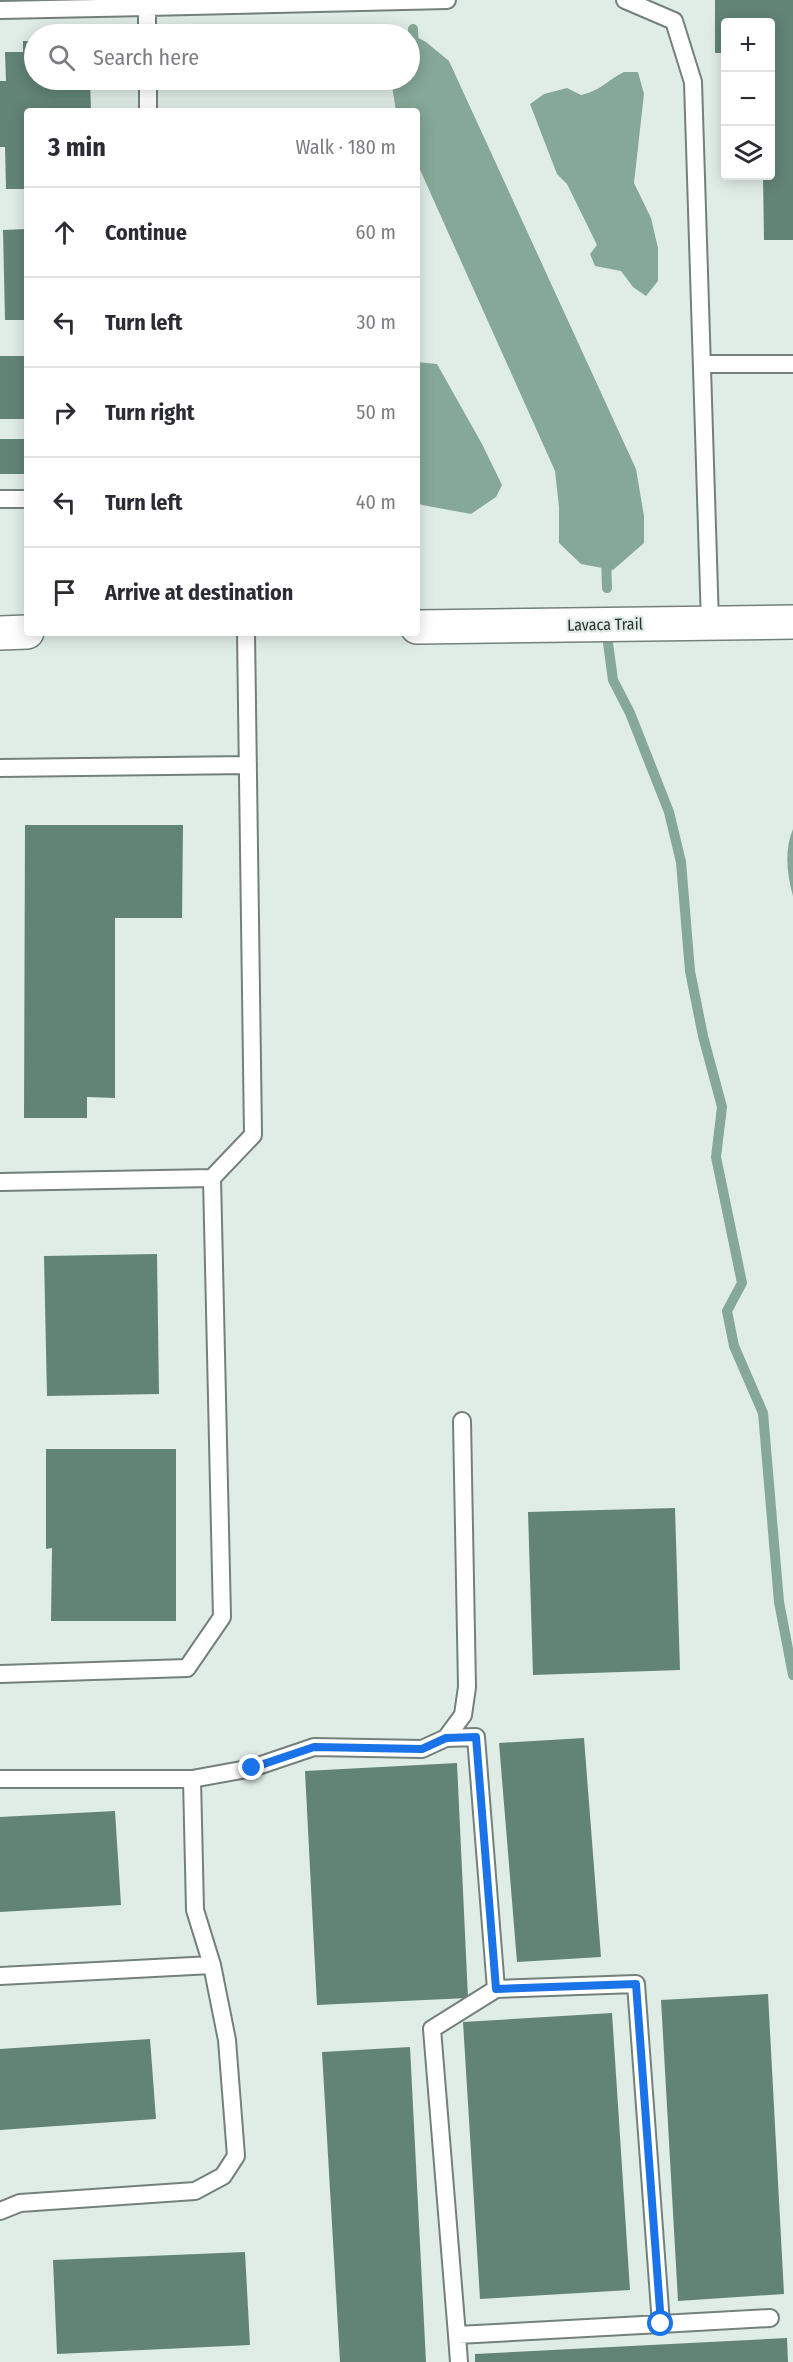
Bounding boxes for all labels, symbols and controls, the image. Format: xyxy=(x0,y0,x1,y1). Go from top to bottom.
map controls xyxy=(721,18,775,180)
button: + xyxy=(721,18,775,72)
search box xyxy=(24,24,420,90)
icon: search xyxy=(45,41,78,74)
text: Search here xyxy=(93,44,199,71)
button: − xyxy=(721,72,775,126)
button: layers xyxy=(721,126,775,180)
text: 3 min xyxy=(48,132,106,163)
text: Walk · 180 m xyxy=(295,135,396,159)
icon: ahead xyxy=(48,216,81,249)
text: Continue xyxy=(105,219,187,246)
text: 60 m xyxy=(356,220,396,244)
icon: left xyxy=(48,306,81,339)
text: Turn left xyxy=(105,309,183,336)
text: 30 m xyxy=(356,310,396,334)
icon: right xyxy=(48,396,81,429)
text: Turn right xyxy=(105,399,194,426)
text: 50 m xyxy=(356,400,396,424)
icon: left xyxy=(48,486,81,519)
text: Turn left xyxy=(105,489,183,516)
text: 40 m xyxy=(356,490,396,514)
icon: arrive xyxy=(48,576,81,609)
text: Arrive at destination xyxy=(105,579,293,606)
street label: Lavaca Trail xyxy=(567,614,643,635)
route end xyxy=(238,1754,264,1780)
route start xyxy=(647,2310,673,2336)

